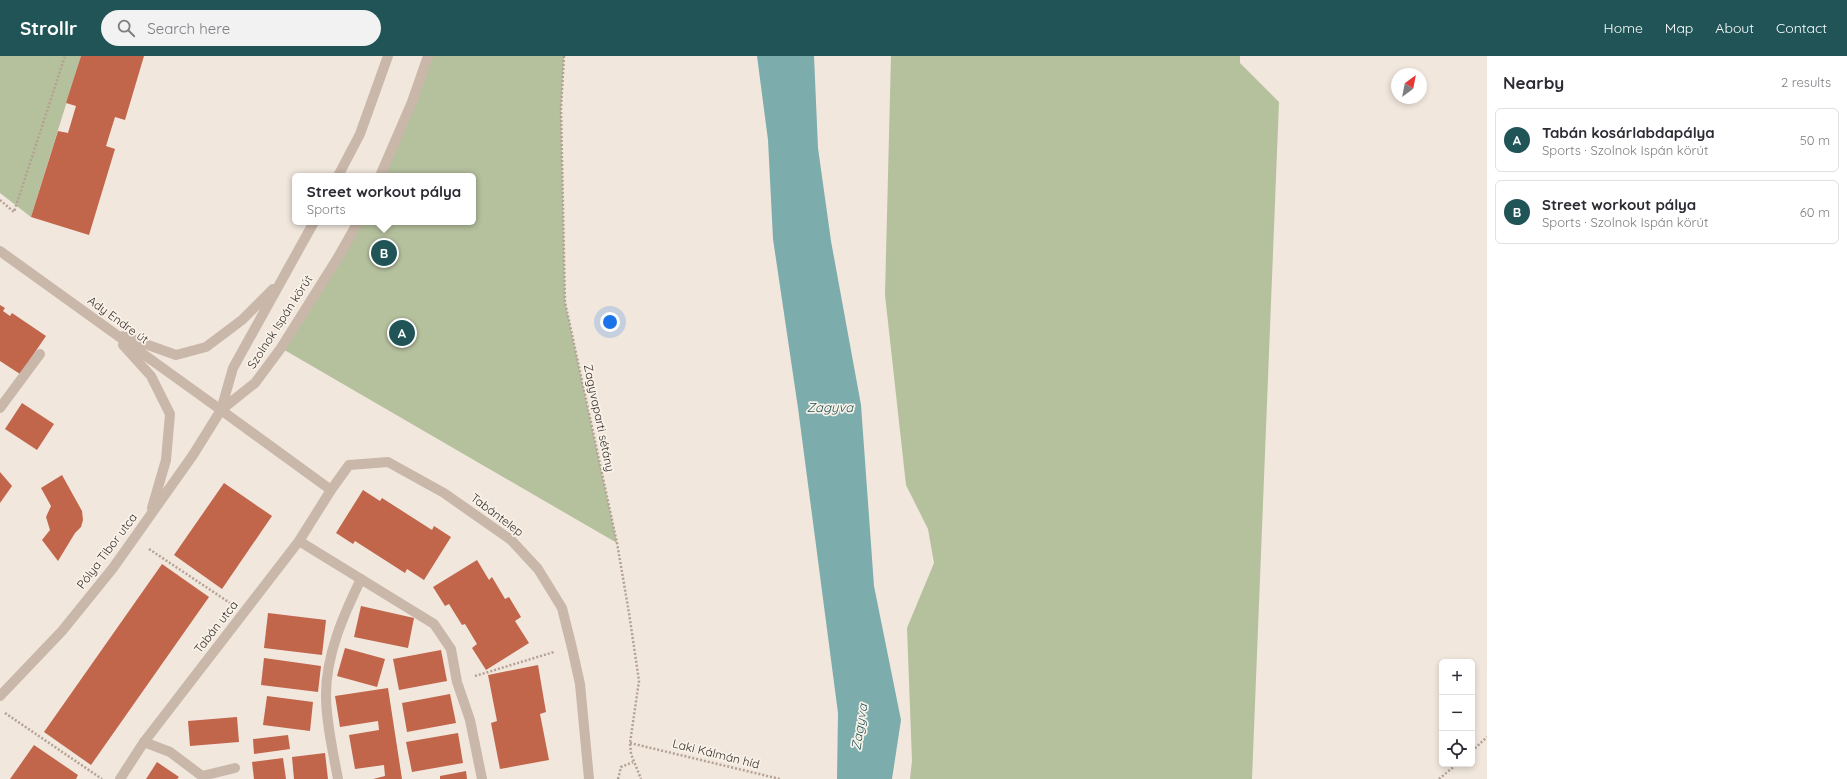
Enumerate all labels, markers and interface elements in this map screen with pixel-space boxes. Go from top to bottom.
search box [101,10,381,46]
text: Strollr [20,16,77,40]
icon: search [115,17,137,39]
text: Search here [147,19,230,38]
text: Home [1604,19,1643,37]
text: Map [1665,19,1693,37]
text: About [1715,19,1754,37]
text: Contact [1776,19,1827,37]
north arrow [1391,68,1427,104]
text: Nearby [1503,72,1564,93]
text: 2 results [1781,74,1831,90]
text: Tabán kosárlabdapálya [1542,123,1715,142]
text: A [1513,132,1521,148]
text: 50 m [1800,132,1830,148]
text: Sports · Szolnok Ispán körút [1542,142,1708,158]
popup [292,173,476,225]
text: Street workout pálya [307,182,461,201]
text: Street workout pálya [1542,195,1696,214]
text: Sports [307,201,346,217]
text: B [1513,204,1521,220]
text: 60 m [1800,204,1830,220]
text: Sports · Szolnok Ispán körút [1542,214,1708,230]
pin: B [371,238,397,268]
street label: Szolnok Ispán körút [244,272,316,371]
street label: Ady Endre út [85,293,152,347]
your location [600,312,620,332]
pin: A [389,318,415,348]
street label: Zagyvaparti sétány [581,363,618,473]
water label: Zagyva [807,399,854,415]
street label: Tabántelep [468,490,527,539]
street label: Pólya Tibor utca [73,510,140,592]
street label: Tabán utca [190,597,241,656]
map controls [1439,659,1475,767]
button: + [1439,659,1475,695]
button: − [1439,695,1475,731]
water label: Zagyva [847,702,871,751]
button: locate [1439,731,1475,767]
street label: Laki Kálmán híd [671,735,761,772]

